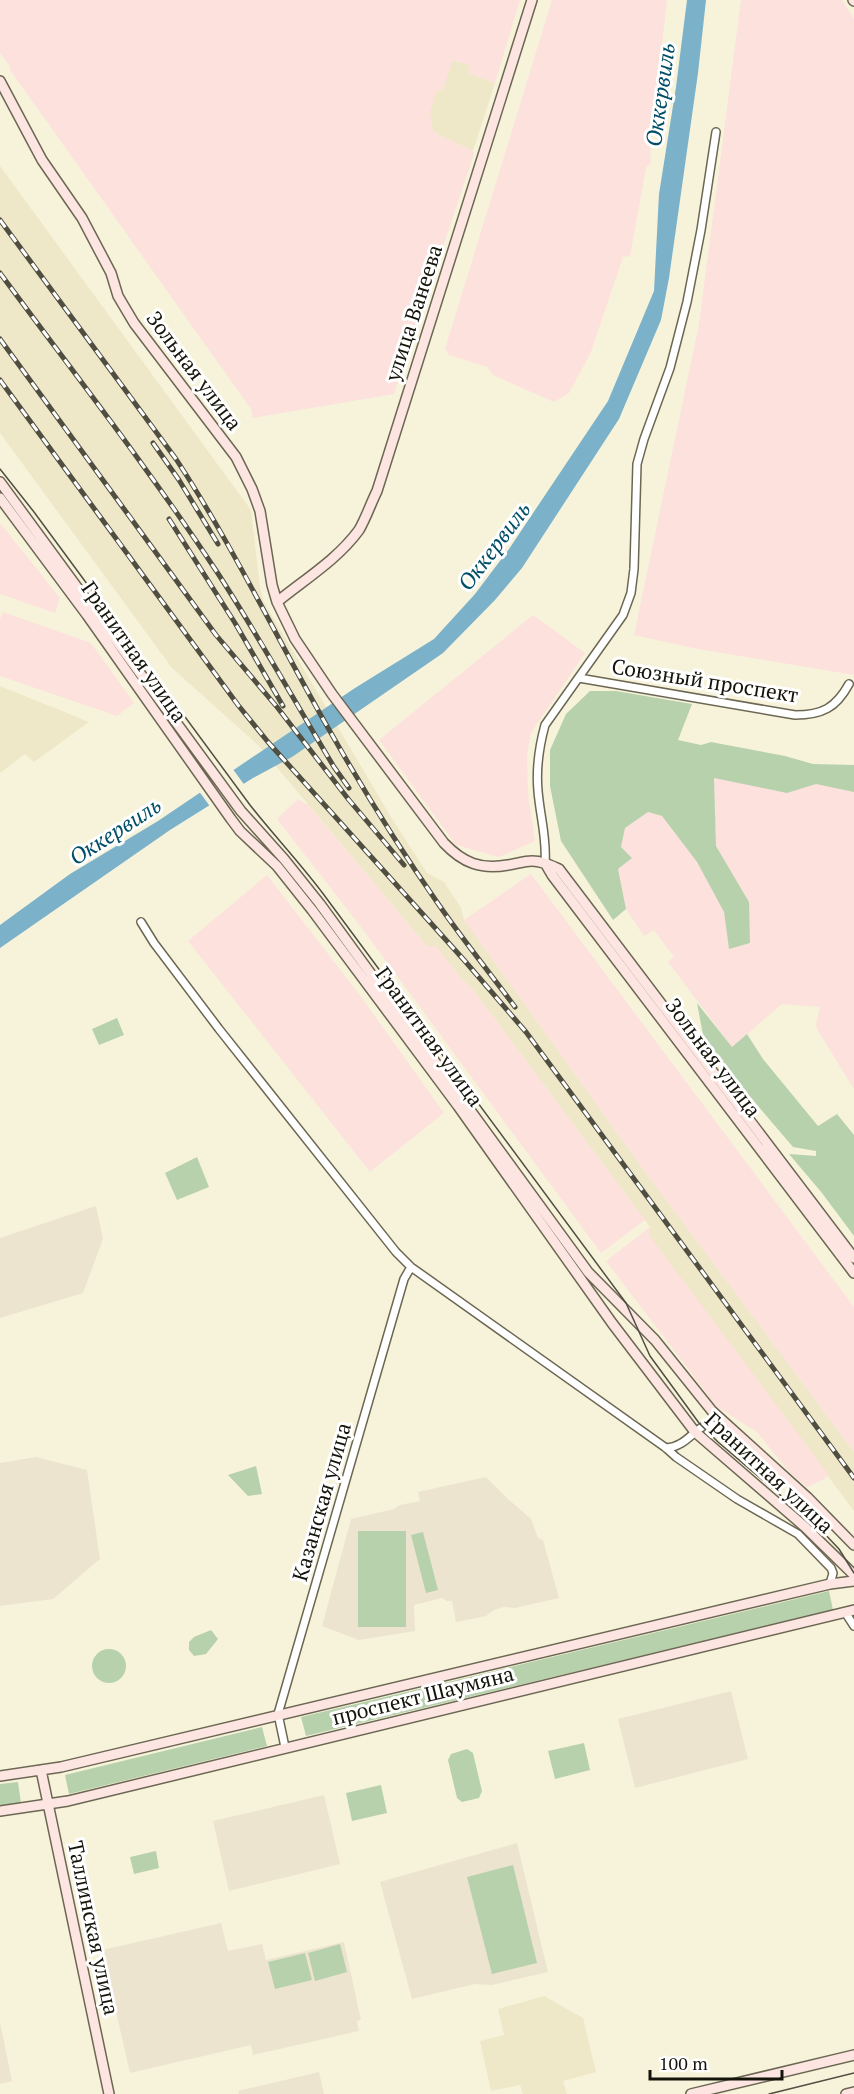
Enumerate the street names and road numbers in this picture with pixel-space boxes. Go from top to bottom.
street label: улица Ванеева [377,240,448,386]
street label: Зольная улица [141,305,249,436]
street label: Гранитная улица [76,575,194,728]
street label: Союзный проспект [610,651,800,709]
street label: Гранитная улица [370,961,490,1112]
street label: Зольная улица [660,992,768,1123]
street label: Гранитная улица [699,1405,840,1539]
street label: Казанская улица [285,1419,357,1584]
street label: проспект Шаумяна [329,1659,517,1731]
street label: Таллинская улица [62,1838,126,2018]

